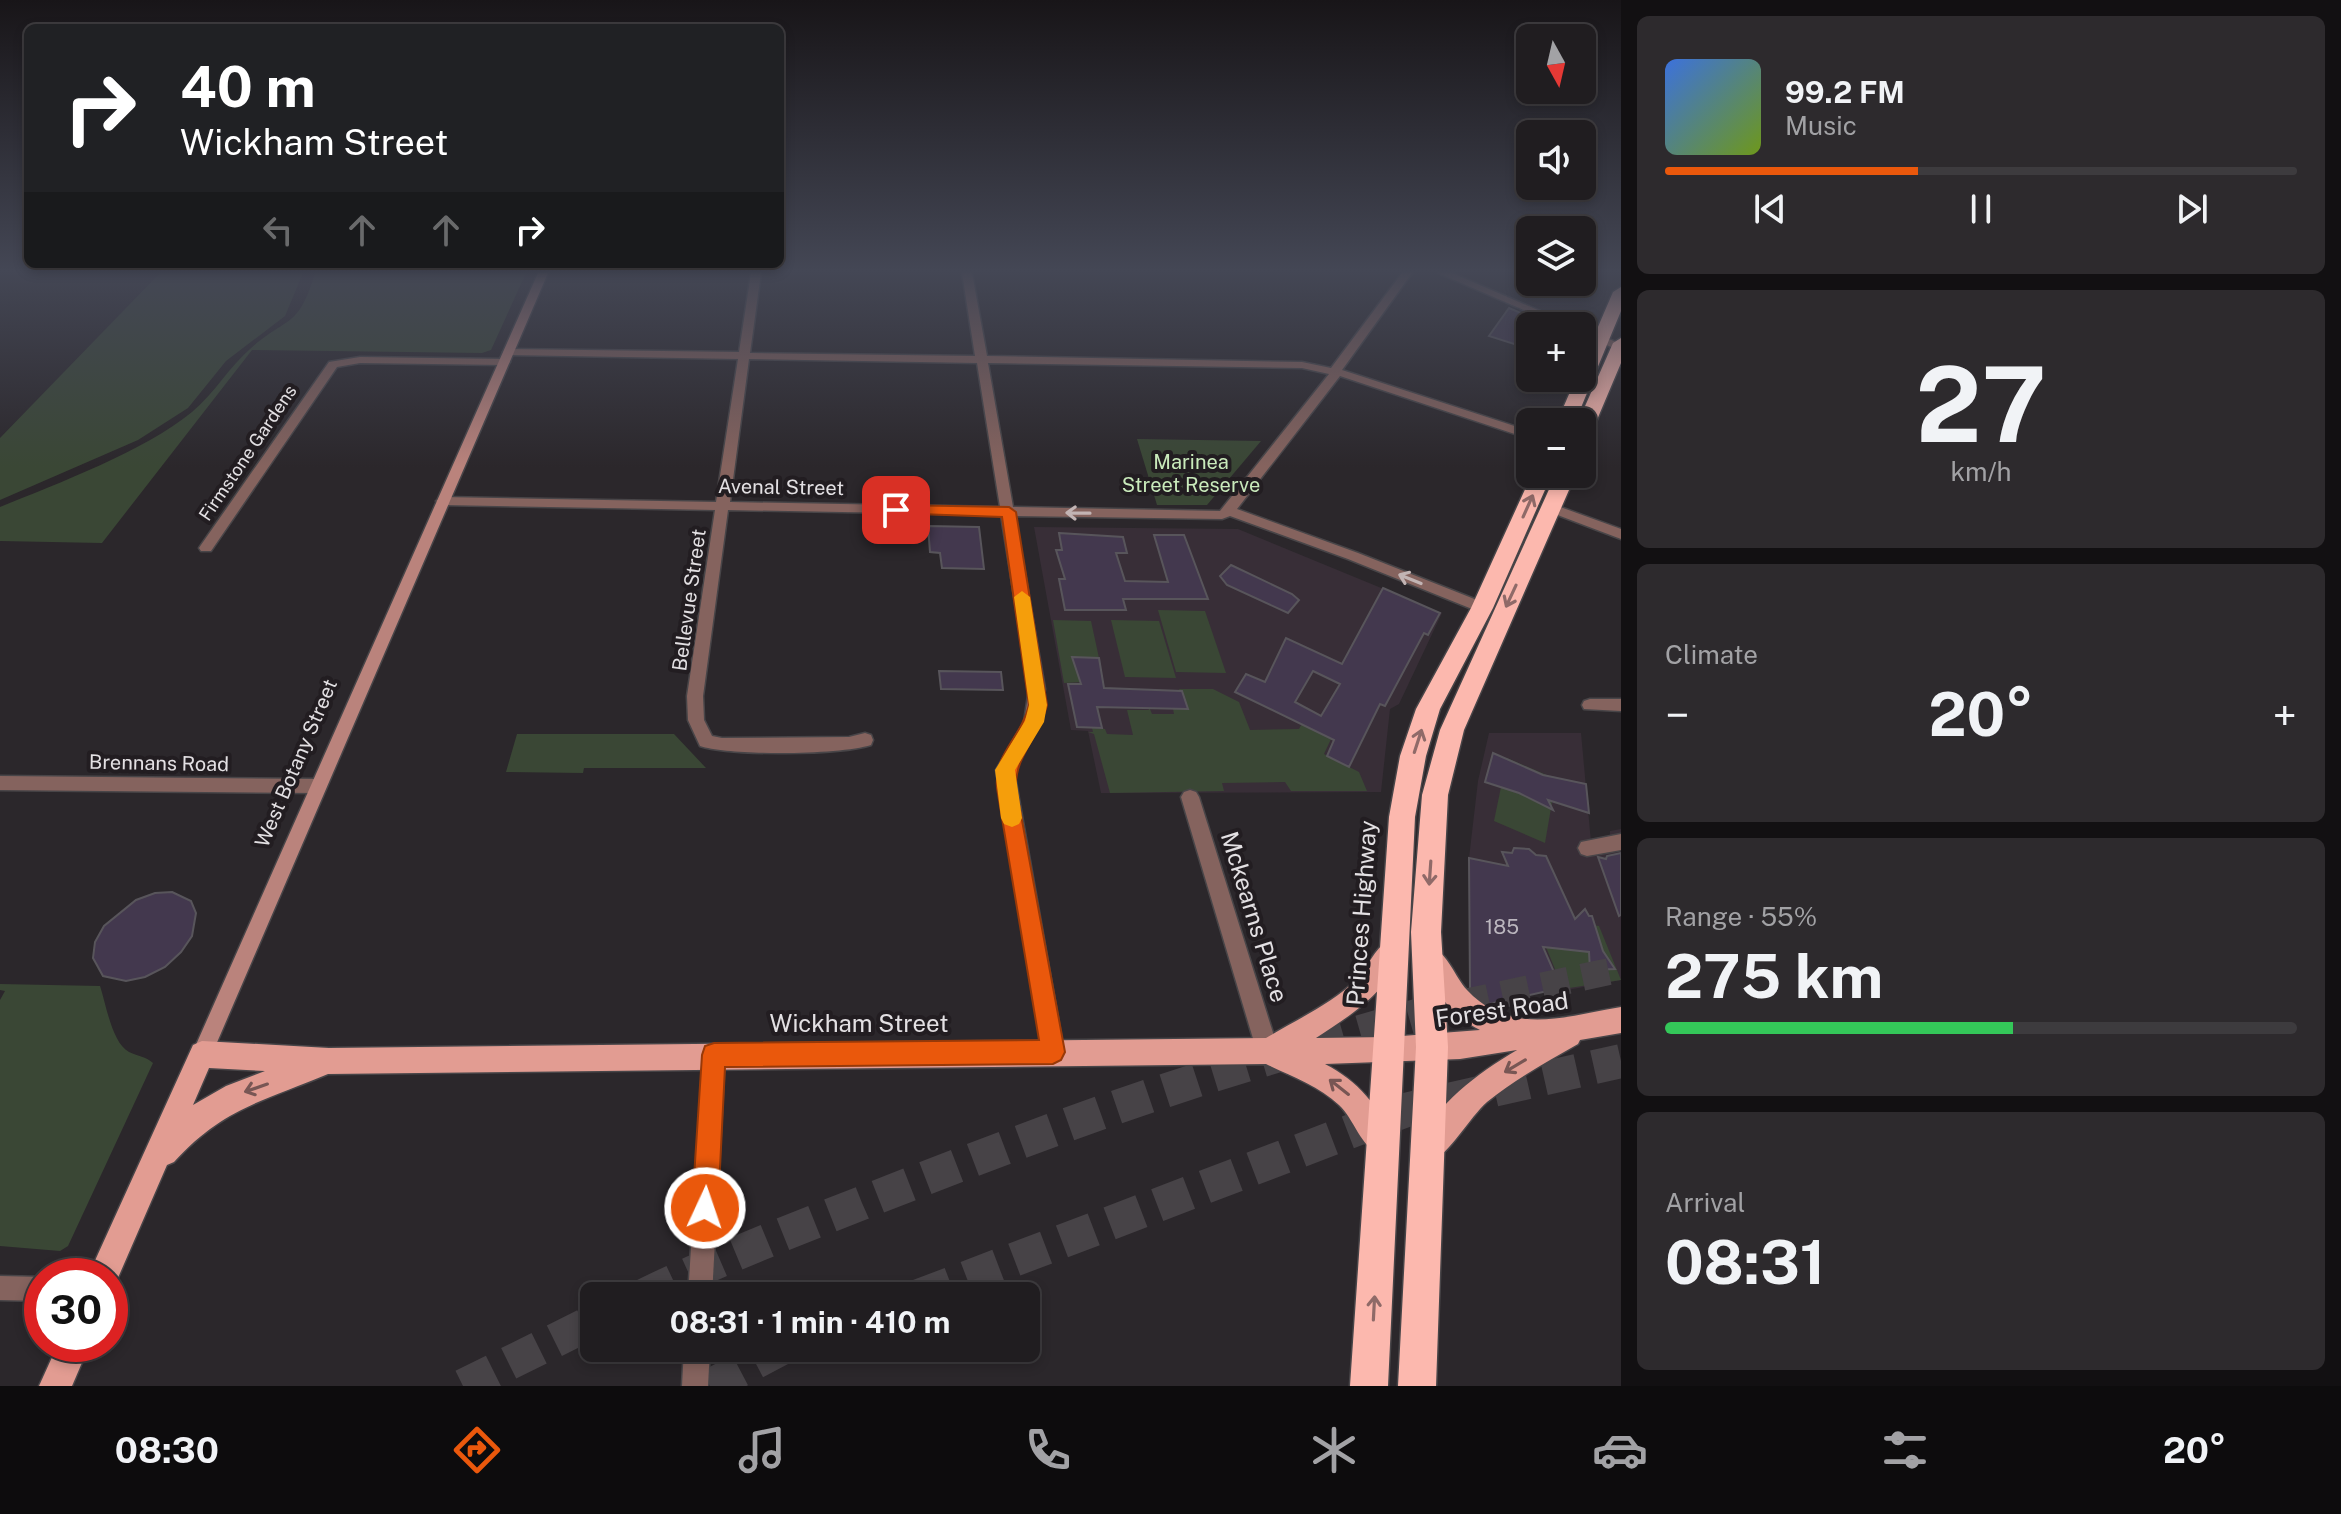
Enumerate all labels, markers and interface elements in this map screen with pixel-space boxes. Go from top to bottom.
north arrow [1516,24,1596,104]
map controls [1516,24,1596,488]
text: 40 m [180,54,316,120]
icon: right [48,56,152,160]
text: 99.2 FM [1785,74,1905,110]
text: Music [1785,110,1857,141]
button: sound [1516,120,1596,200]
text: Wickham Street [180,121,448,163]
icon: previous [1748,187,1792,231]
icon: pause [1959,187,2003,231]
icon: next [2170,187,2214,231]
icon: left [256,208,300,252]
icon: ahead [340,208,384,252]
icon: ahead [424,208,468,252]
icon: right [508,208,552,252]
button: layers [1516,216,1596,296]
button: + [1516,312,1596,392]
text: 27 [1915,343,2047,465]
street label: Firmstone Gardens [194,381,301,524]
button: − [1516,408,1596,488]
park label: Marinea Street Reserve [1122,450,1260,497]
text: km/h [1950,456,2012,487]
street label: Avenal Street [718,474,844,500]
pin [862,476,930,544]
icon: arrive [874,488,918,532]
one-way arrow [1521,494,1536,518]
one-way arrow [1065,505,1092,520]
street label: Bellevue Street [667,527,711,673]
one-way arrow [1398,571,1423,585]
one-way arrow [1502,583,1517,608]
text: Climate [1665,639,1758,670]
street label: West Botany Street [250,675,342,851]
text: 20° [1928,679,2034,750]
text: − [1665,689,1689,741]
text: + [2273,689,2297,741]
one-way arrow [1412,729,1426,754]
street label: Brennans Road [89,750,229,776]
street label: Princes Highway [1341,819,1381,1007]
street label: Mckearns Place [1216,828,1294,1005]
one-way arrow [1422,859,1437,886]
text: Range · 55% [1665,901,1817,932]
house number: 185 [1485,915,1519,939]
text: 275 km [1665,941,1883,1012]
street label: Forest Road [1434,986,1570,1032]
street label: Wickham Street [770,1009,948,1037]
one-way arrow [1504,1058,1527,1074]
one-way arrow [1329,1078,1350,1095]
one-way arrow [243,1081,268,1096]
position arrow [663,1166,747,1250]
text: Arrival [1665,1187,1745,1218]
text: 08:31 [1665,1227,1826,1298]
speed limit sign: 30 [24,1258,128,1362]
one-way arrow [1367,1295,1382,1322]
text: 08:31 · 1 min · 410 m [670,1304,950,1340]
icon: directions [449,1422,505,1478]
icon: music [734,1422,790,1478]
icon: phone [1020,1422,1076,1478]
icon: climate [1306,1422,1362,1478]
icon: car [1592,1422,1648,1478]
icon: filters [1877,1422,1933,1478]
text: 08:30 [115,1429,219,1471]
text: 20° [2163,1429,2226,1471]

